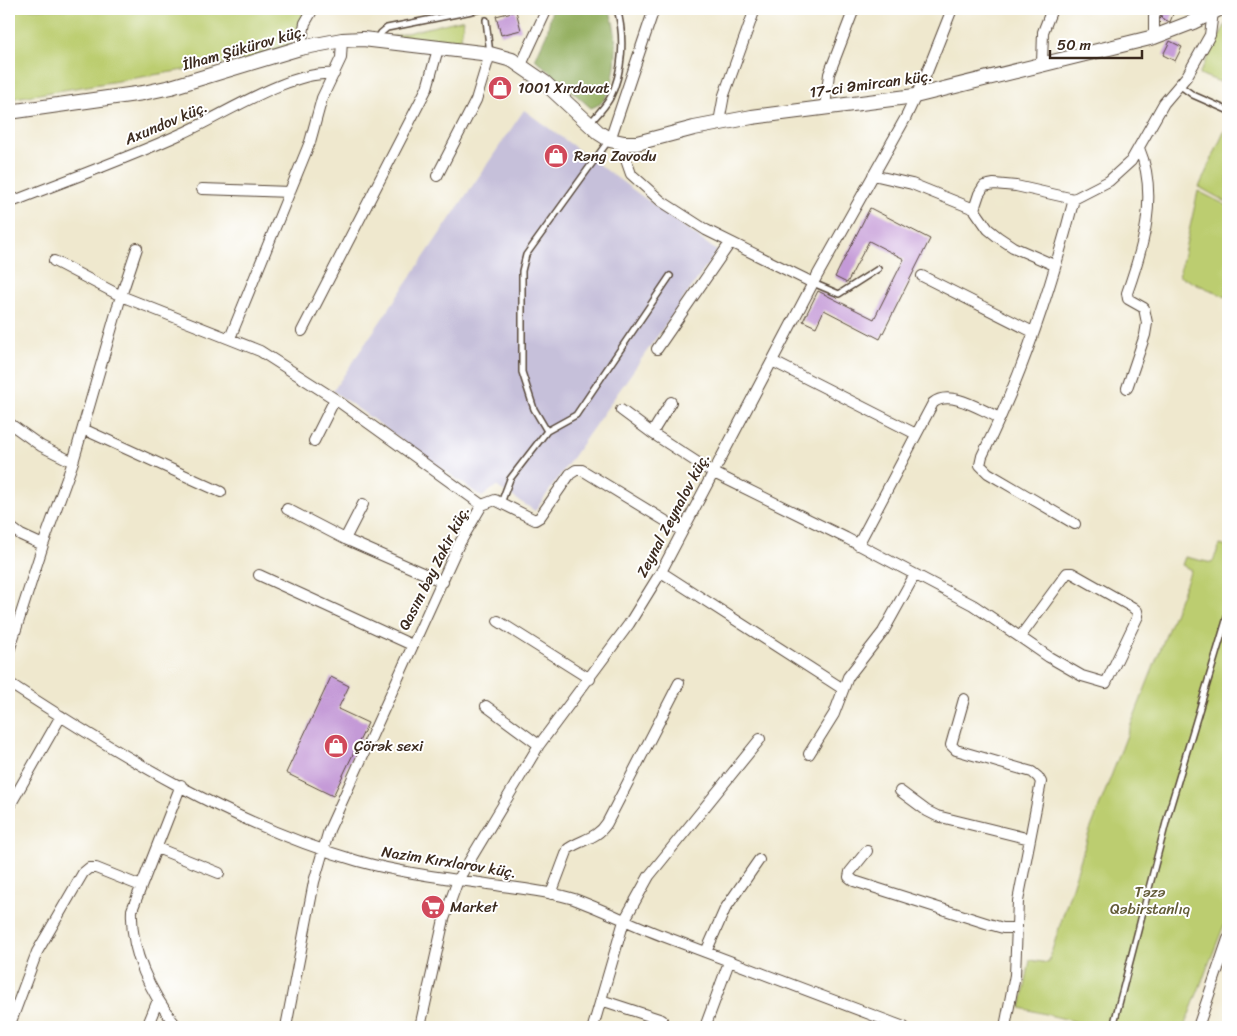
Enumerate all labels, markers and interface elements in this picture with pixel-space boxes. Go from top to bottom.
street label: İlham Şükürov küç. [178,18,309,78]
scale bar [1050,28,1142,60]
text: 50 m [1057,32,1092,58]
street label: 17-ci Əmircan küç. [808,63,934,105]
shop icon: 1001 Xırdavat [487,75,513,101]
place label: 1001 Xırdavat [518,75,610,101]
street label: Axundov küç. [119,94,212,153]
shop icon: Rəng Zavodu [543,143,569,169]
place label: Rəng Zavodu [574,143,657,169]
street label: Zeynal Zeynalov küç. [629,448,717,582]
street label: Qasım bəy Zakir küç. [391,501,477,635]
shop icon: Çörək sexi [323,733,349,759]
place label: Çörək sexi [354,733,424,759]
street label: Nazim Kırxlarov küç. [380,839,518,885]
park label: Təzə Qəbirstanlıq [1110,879,1191,922]
supermarket icon: Market [420,894,446,920]
place label: Market [450,894,499,920]

